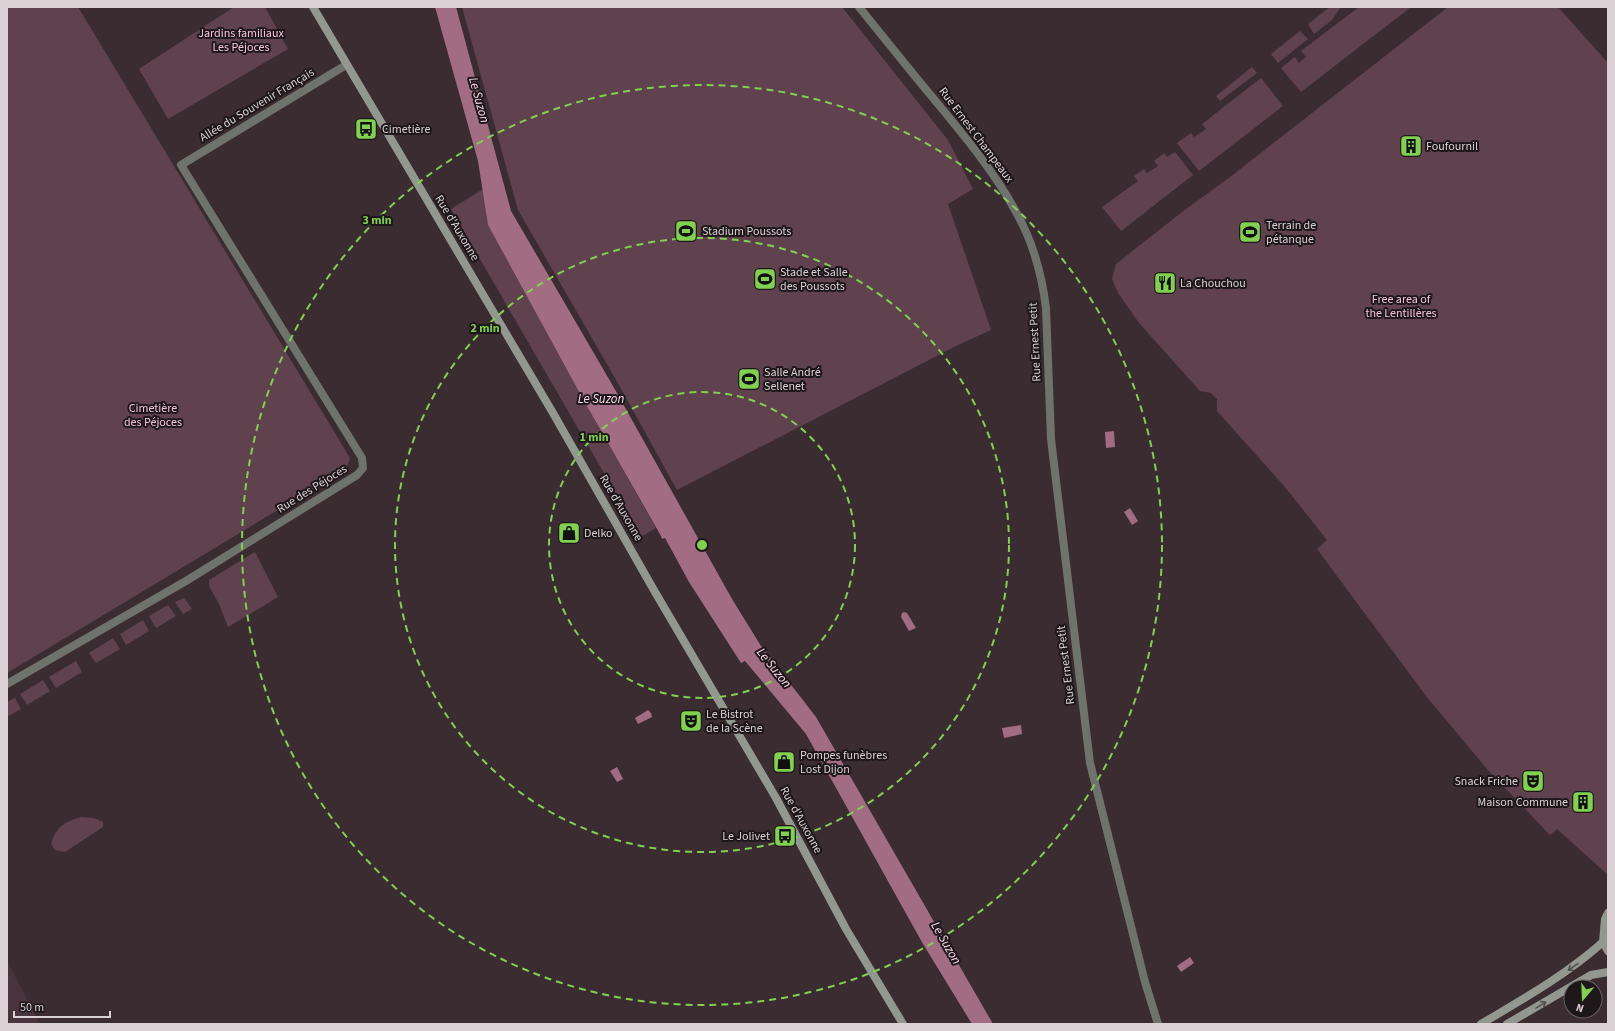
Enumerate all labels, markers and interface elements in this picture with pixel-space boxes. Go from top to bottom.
park label: Jardins familiaux Les Péjoces [198,25,284,56]
street label: Allée du Souvenir Français [196,64,318,146]
water label: Le Suzon [464,75,494,125]
street label: Rue Ernest Champeaux [934,84,1018,187]
bus stop icon: Cimetière [353,116,379,142]
place label: Cimetière [382,121,431,138]
building icon: Foufournil [1398,133,1424,159]
place label: Foufournil [1426,138,1478,155]
street label: Rue d'Auxonne [431,192,483,264]
text: 3 min [362,212,392,229]
place label: Terrain de pétanque [1266,217,1316,248]
sports icon: Stadium Poussots [673,218,699,244]
sports icon: Terrain de pétanque [1237,219,1263,245]
place label: Stadium Poussots [702,223,791,240]
place label: Stade et Salle des Poussots [780,264,848,295]
sports icon: Stade et Salle des Poussots [752,266,778,292]
restaurant icon: La Chouchou [1152,270,1178,296]
place label: La Chouchou [1180,275,1246,292]
park label: Free area of the Lentillères [1365,291,1437,322]
street label: Rue Ernest Petit [1024,302,1046,382]
text: 2 min [470,320,500,337]
place label: Salle André Sellenet [764,364,821,395]
sports icon: Salle André Sellenet [736,366,762,392]
water label: Le Suzon [578,390,625,408]
park label: Cimetière des Péjoces [124,400,182,431]
text: 1 min [579,429,609,446]
street label: Rue des Péjoces [274,461,350,517]
street label: Rue d'Auxonne [595,472,647,545]
shop icon: Delko [556,520,582,546]
place label: Delko [584,525,613,542]
centre of rings [695,538,709,552]
street label: Rue Ernest Petit [1053,625,1079,705]
water label: Le Suzon [752,644,796,692]
place label: Le Bistrot de la Scène [706,706,763,737]
theatre icon: Le Bistrot de la Scène [678,708,704,734]
place label: Pompes funèbres Lost Dijon [800,747,887,778]
shop icon: Pompes funèbres Lost Dijon [771,749,797,775]
theatre icon: Snack Friche [1520,768,1546,794]
place label: Snack Friche [1454,773,1518,790]
street label: Rue d'Auxonne [776,783,826,857]
building icon: Maison Commune [1570,789,1596,815]
place label: Maison Commune [1477,794,1568,811]
bus stop icon: Le Jolivet [772,823,798,849]
place label: Le Jolivet [722,828,770,845]
water label: Le Suzon [927,918,966,968]
one-way arrow [1568,963,1579,971]
north arrow [1563,979,1603,1019]
scale bar [14,993,110,1019]
text: 50 m [20,999,44,1016]
one-way arrow [1535,1000,1547,1008]
text: N [1574,1000,1586,1016]

